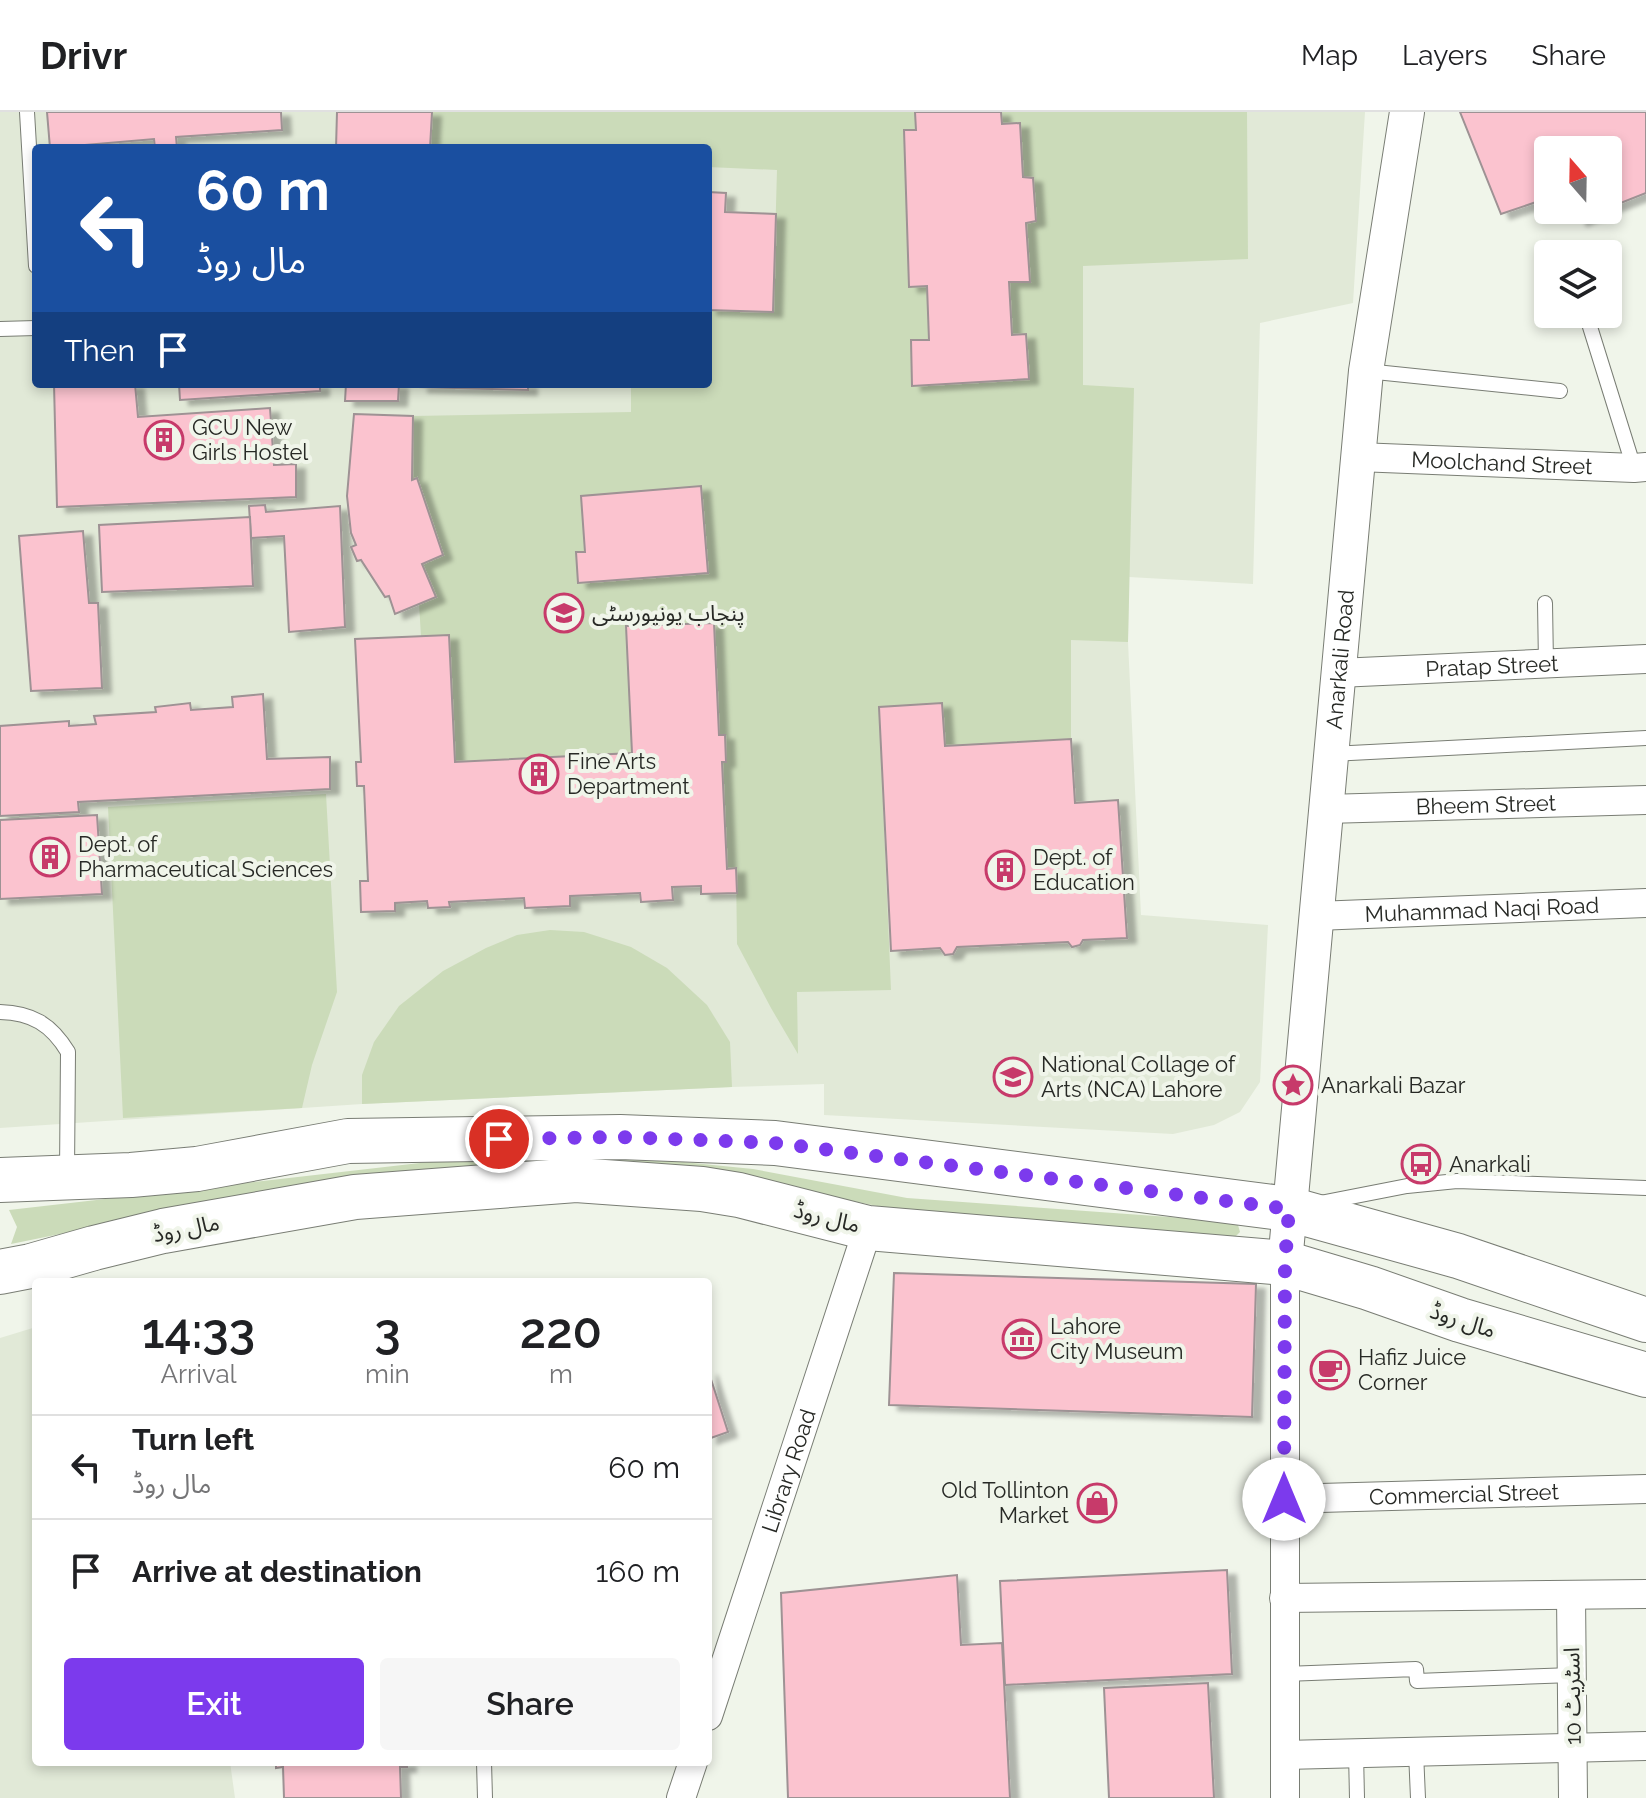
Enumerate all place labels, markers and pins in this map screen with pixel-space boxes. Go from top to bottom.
place label: GCU New Girls Hostel [192,414,308,465]
building icon: GCU New Girls Hostel [143,419,185,461]
school or university icon: پنجاب یونیورسٹی [543,592,585,634]
place label: پنجاب یونیورسٹی [592,600,745,628]
place label: Fine Arts Department [567,748,690,799]
building icon: Fine Arts Department [518,753,560,795]
place label: Dept. of Pharmaceutical Sciences [78,831,333,882]
building icon: Dept. of Pharmaceutical Sciences [29,836,71,878]
place label: Dept. of Education [1033,844,1135,895]
building icon: Dept. of Education [984,849,1026,891]
place label: National Collage of Arts (NCA) Lahore [1041,1051,1236,1102]
school or university icon: National Collage of Arts (NCA) Lahore [992,1056,1034,1098]
place icon: Anarkali Bazar [1272,1064,1314,1106]
place label: Anarkali Bazar [1321,1072,1466,1098]
pin [465,1105,533,1173]
bus stop icon: Anarkali [1400,1143,1442,1185]
place label: Anarkali [1449,1151,1531,1177]
place label: Lahore City Museum [1050,1313,1183,1364]
museum icon: Lahore City Museum [1001,1318,1043,1360]
place label: Hafiz Juice Corner [1358,1344,1466,1395]
cafe icon: Hafiz Juice Corner [1309,1349,1351,1391]
place label: Old Tollinton Market [941,1477,1070,1528]
shop icon: Old Tollinton Market [1076,1482,1118,1524]

